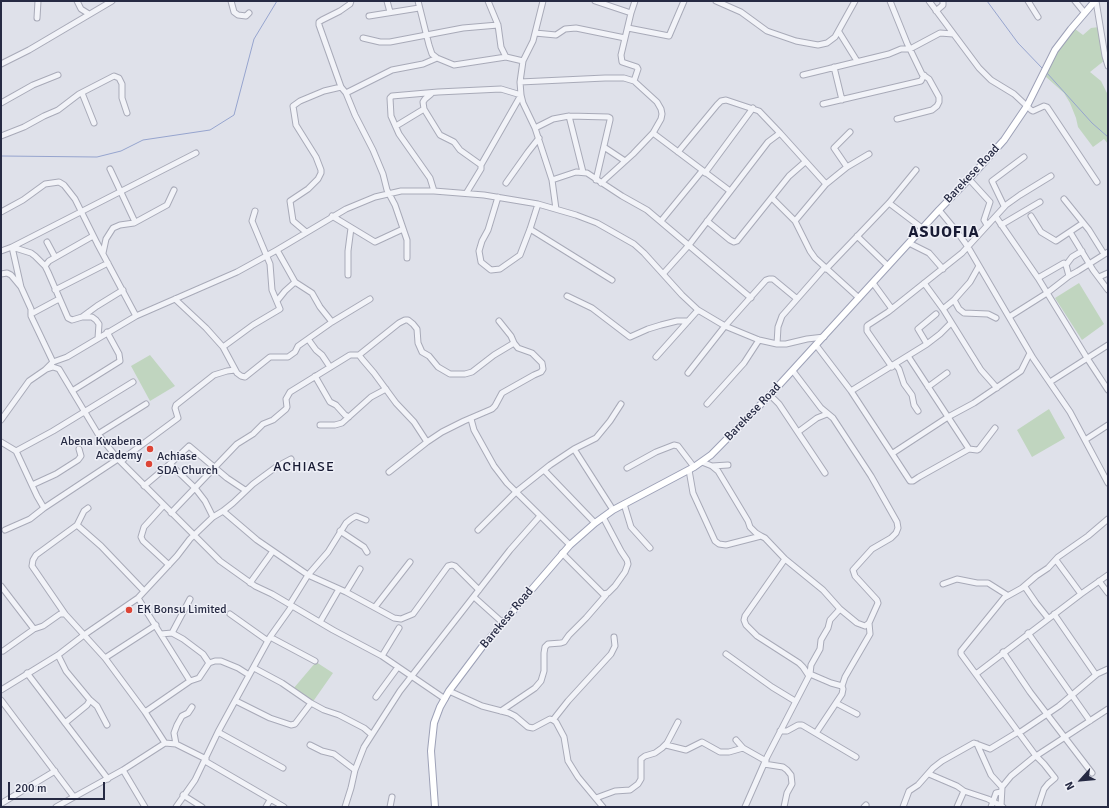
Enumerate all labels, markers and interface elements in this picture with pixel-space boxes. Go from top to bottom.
street label: Barekese Road [941,142,1003,206]
district label: ASUOFIA [908,223,980,243]
street label: Barekese Road [722,380,784,444]
place label: Abena Kwabena Academy [61,435,142,463]
marker: Abena Kwabena Academy [145,444,155,454]
place label: Achiase SDA Church [157,450,218,478]
marker: Achiase SDA Church [144,459,154,469]
district label: ACHIASE [273,459,335,475]
street label: Barekese Road [477,585,537,651]
place label: EK Bonsu Limited [137,603,227,617]
marker: EK Bonsu Limited [124,605,134,615]
north arrow [1061,760,1101,800]
scale bar [10,774,107,800]
text: N [1062,779,1077,792]
text: 200 m [15,781,47,796]

